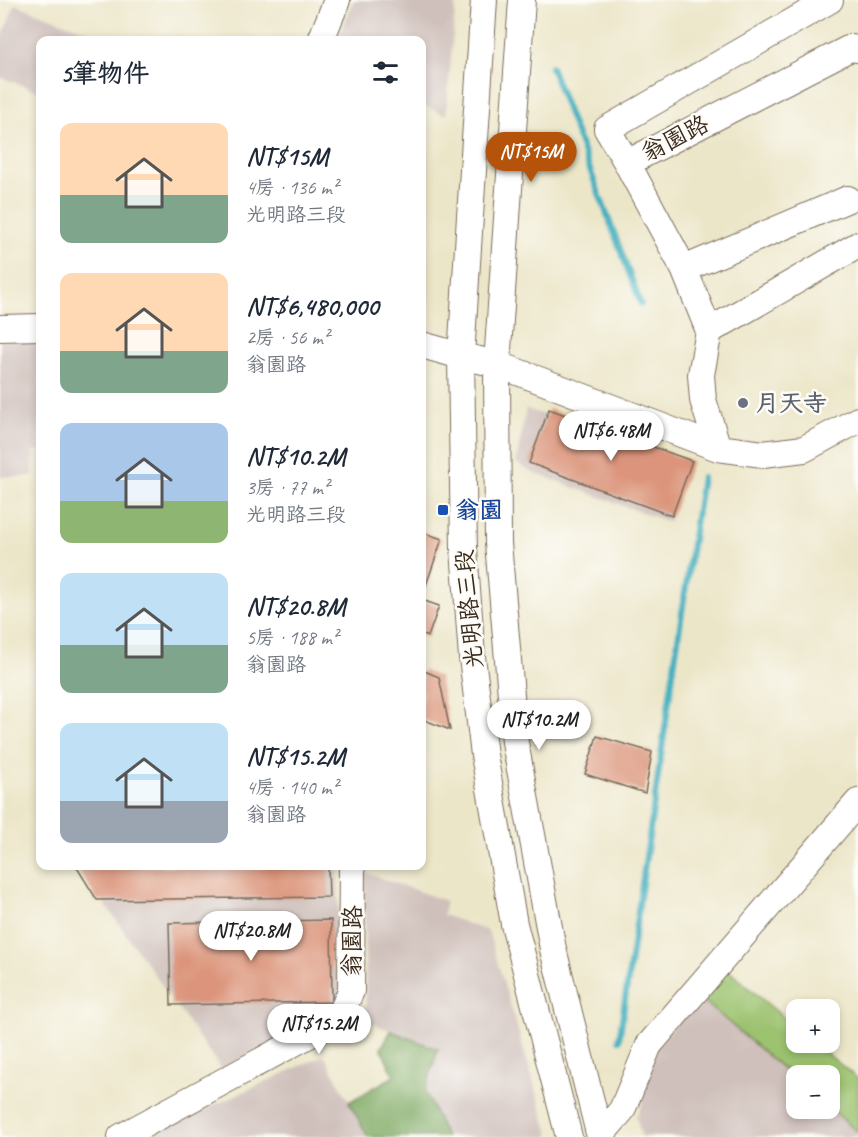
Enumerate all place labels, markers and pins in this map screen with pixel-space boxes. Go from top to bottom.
pin: NT$15M [482,132,580,183]
place label: 月天寺 [755,388,827,418]
marker: 月天寺 [736,396,750,410]
pin: NT$6.48M [549,411,673,462]
place label: 翁園 [455,495,503,525]
marker: 翁園 [436,503,450,517]
pin: NT$10.2M [477,700,601,751]
pin: NT$20.8M [189,911,313,962]
pin: NT$15.2M [257,1004,381,1055]

